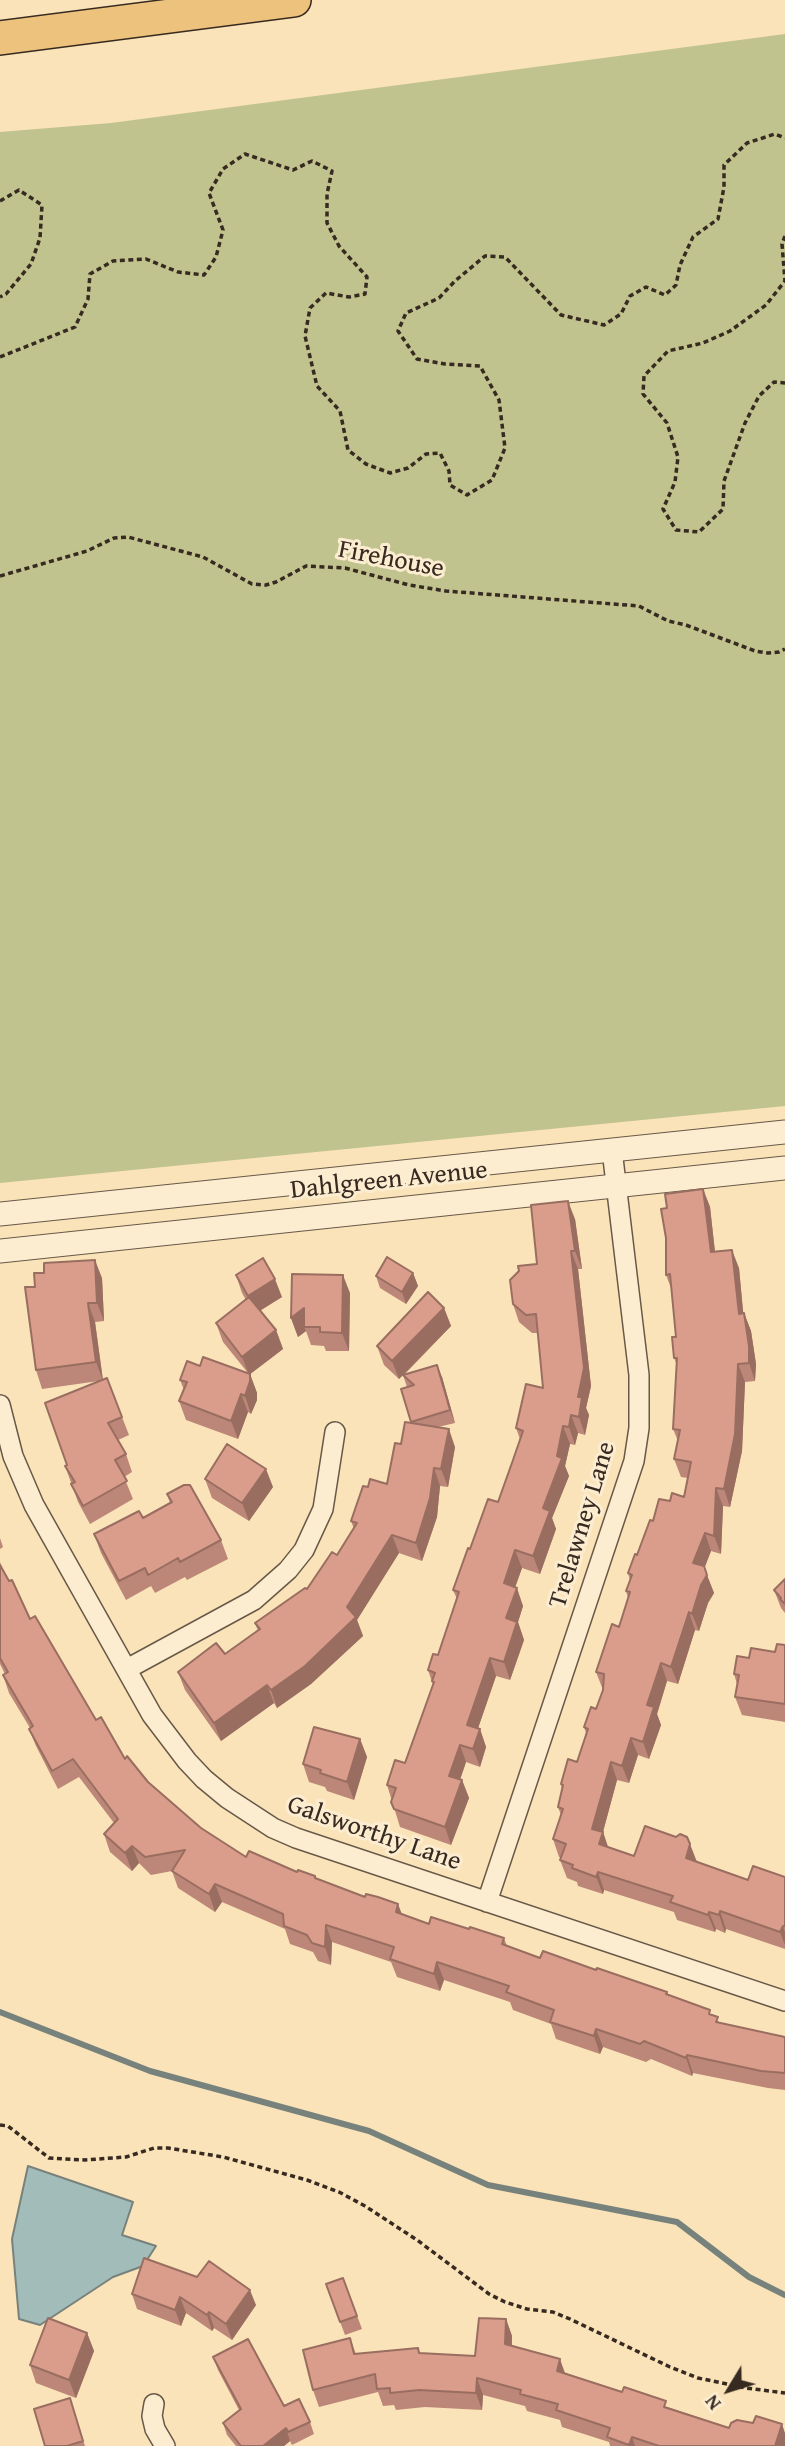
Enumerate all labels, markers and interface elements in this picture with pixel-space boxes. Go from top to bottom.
street label: Firehouse [336,534,446,586]
street label: Dahlgreen Avenue [289,1155,489,1207]
street label: Trelawney Lane [543,1438,623,1612]
street label: Galsworthy Lane [283,1790,465,1878]
north arrow [694,2355,764,2425]
text: N [698,2389,727,2417]

